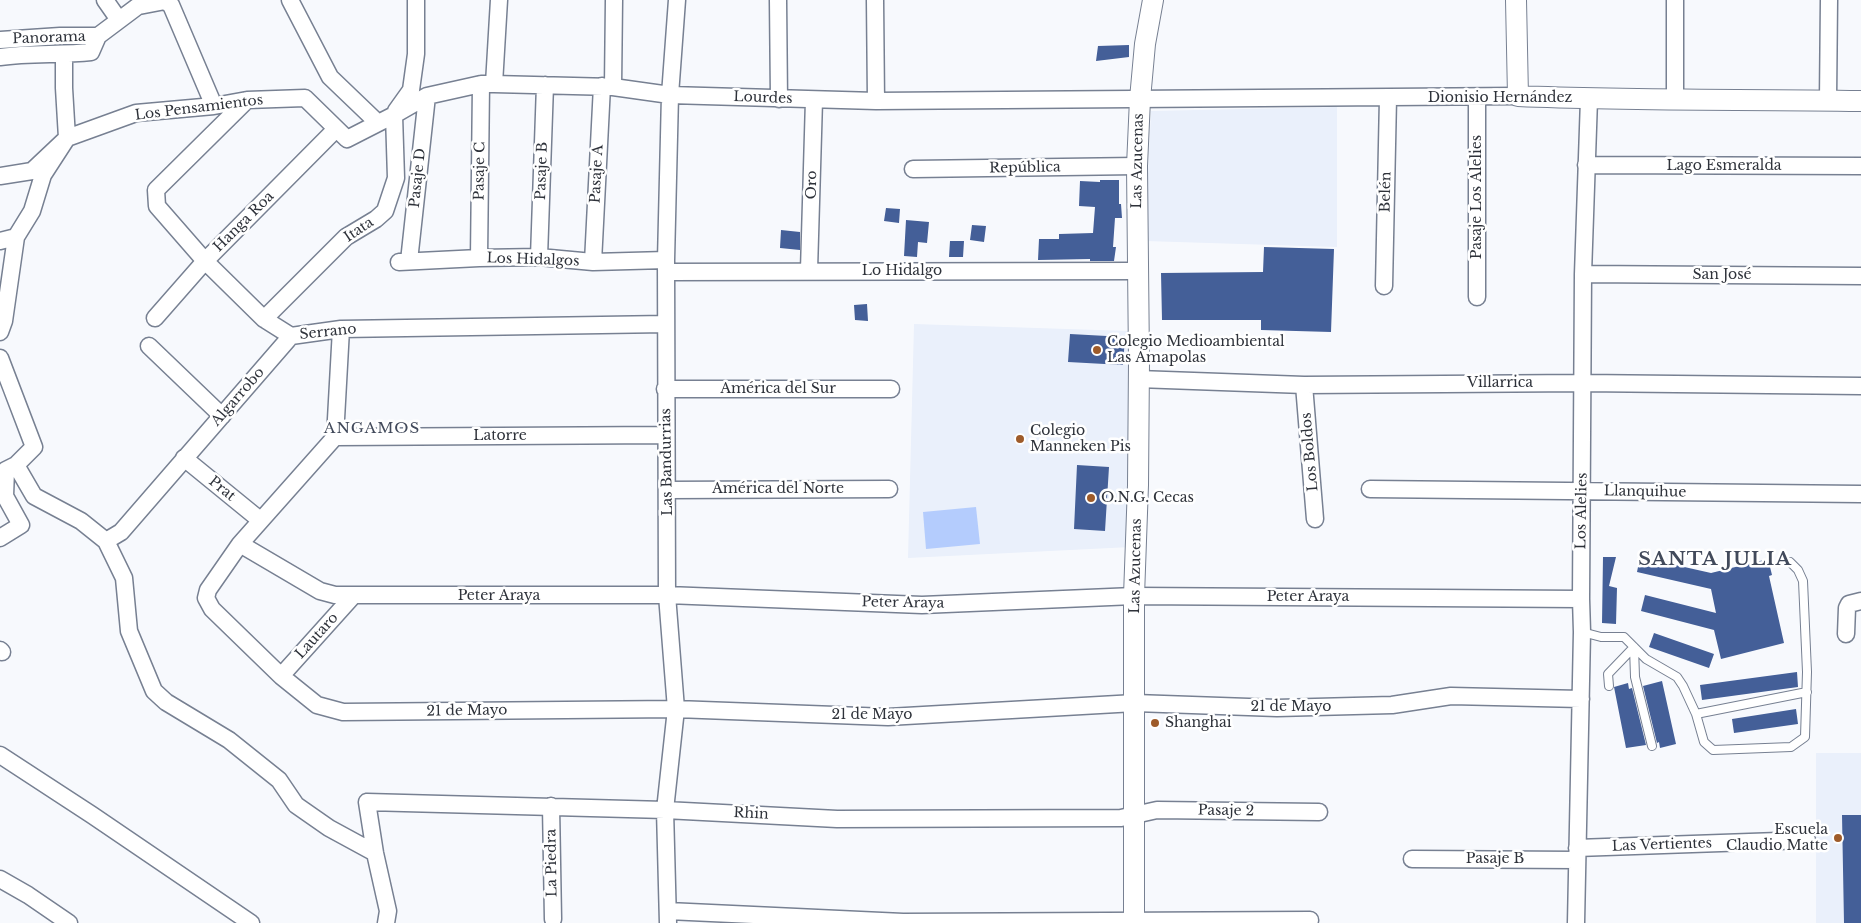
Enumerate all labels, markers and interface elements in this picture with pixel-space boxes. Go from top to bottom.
street label: Panorama [12,28,86,48]
street label: Lourdes [733,89,793,107]
street label: Dionisio Hernández [1428,90,1572,106]
street label: Los Pensamientos [134,92,264,124]
street label: Las Azucenas [1129,113,1147,209]
street label: Pasaje Los Alelies [1469,135,1485,259]
street label: Pasaje C [471,141,489,201]
street label: Pasaje B [533,142,551,200]
street label: Pasaje A [587,144,607,204]
street label: Pasaje D [407,147,429,209]
street label: Lago Esmeralda [1666,158,1782,174]
street label: República [989,159,1061,177]
street label: Oro [803,170,821,200]
street label: Belén [1377,171,1395,213]
street label: Hanga Roa [210,188,278,256]
street label: Itata [341,214,377,246]
street label: Los Hidalgos [486,250,580,270]
street label: Lo Hidalgo [862,263,942,279]
street label: San José [1692,267,1752,283]
street label: Serrano [299,321,357,343]
place label: Colegio Medioambiental Las Amapolas [1107,334,1285,367]
marker: Colegio Medioambiental Las Amapolas [1091,344,1103,356]
street label: Algarrobo [208,364,268,430]
street label: Villarrica [1467,375,1533,391]
street label: América del Sur [720,381,836,397]
street label: Las Bandurrias [658,408,676,516]
street label: Los Boldos [1298,412,1322,492]
district label: ANGAMOS [323,420,421,438]
place label: Colegio Manneken Pis [1030,423,1131,456]
street label: Latorre [473,428,527,444]
marker: Colegio Manneken Pis [1014,433,1026,445]
street label: Los Alelies [1573,472,1591,550]
street label: Prat [205,473,239,505]
street label: América del Norte [712,481,844,497]
street label: Llanquihue [1604,483,1686,501]
place label: O.N.G. Cecas [1101,490,1194,506]
marker: O.N.G. Cecas [1085,492,1097,504]
street label: Las Azucenas [1127,518,1145,614]
district label: SANTA JULIA [1637,549,1793,571]
street label: Peter Araya [458,588,540,604]
street label: Peter Araya [1267,589,1349,605]
street label: Peter Araya [861,594,945,612]
street label: Lautaro [292,610,342,662]
street label: 21 de Mayo [1251,699,1331,715]
street label: 21 de Mayo [426,702,508,720]
street label: 21 de Mayo [832,707,912,723]
place label: Shanghai [1165,715,1232,731]
marker: Shanghai [1149,717,1161,729]
street label: Pasaje 2 [1198,802,1254,820]
street label: Rhin [733,805,769,823]
place label: Escuela Claudio Matte [1726,822,1828,854]
street label: La Piedra [543,829,561,897]
marker: Escuela Claudio Matte [1832,832,1844,844]
street label: Las Vertientes [1612,835,1712,855]
street label: Pasaje B [1466,851,1524,867]

